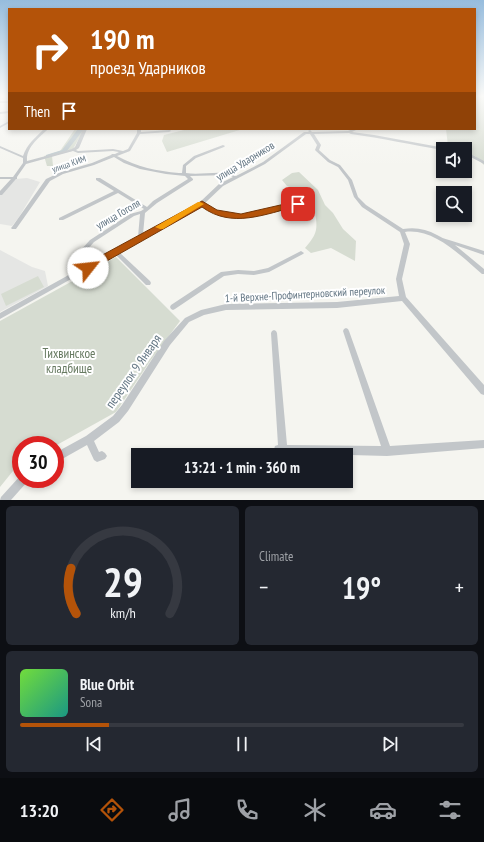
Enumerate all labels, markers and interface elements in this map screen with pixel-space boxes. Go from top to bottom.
text: 190 m [90,20,154,57]
icon: right [24,24,76,76]
text: проезд Ударников [90,56,206,79]
icon: arrive [58,100,80,122]
text: Then [24,102,50,121]
street label: улица Ударников [213,138,277,184]
map controls [436,142,472,222]
button: sound [436,142,472,178]
street label: улица КИМ [50,152,88,174]
button: search [436,186,472,222]
pin [281,187,315,221]
icon: arrive [287,193,309,215]
street label: улица Гоголя [93,196,143,232]
position arrow [67,247,109,289]
street label: 1-й Верхне-Профинтерновский переулок [225,283,386,305]
street label: переулок 9 Января [102,331,165,412]
park label: Тихвинское кладбище [43,345,95,377]
speed limit sign: 30 [12,436,64,488]
text: 13:21 · 1 min · 360 m [184,458,300,477]
text: Climate [259,548,293,565]
text: 29 [103,554,142,607]
text: 19° [342,568,381,607]
text: − [259,573,268,601]
text: + [455,573,464,601]
text: km/h [110,602,135,621]
text: Blue Orbit [80,675,134,694]
text: Sona [80,694,102,711]
icon: previous [83,733,105,755]
icon: pause [231,733,253,755]
icon: next [379,733,401,755]
icon: directions [98,796,126,824]
icon: music [166,796,194,824]
icon: phone [233,796,261,824]
icon: climate [301,796,329,824]
icon: car [369,796,397,824]
icon: filters [436,796,464,824]
text: 13:20 [20,799,59,822]

